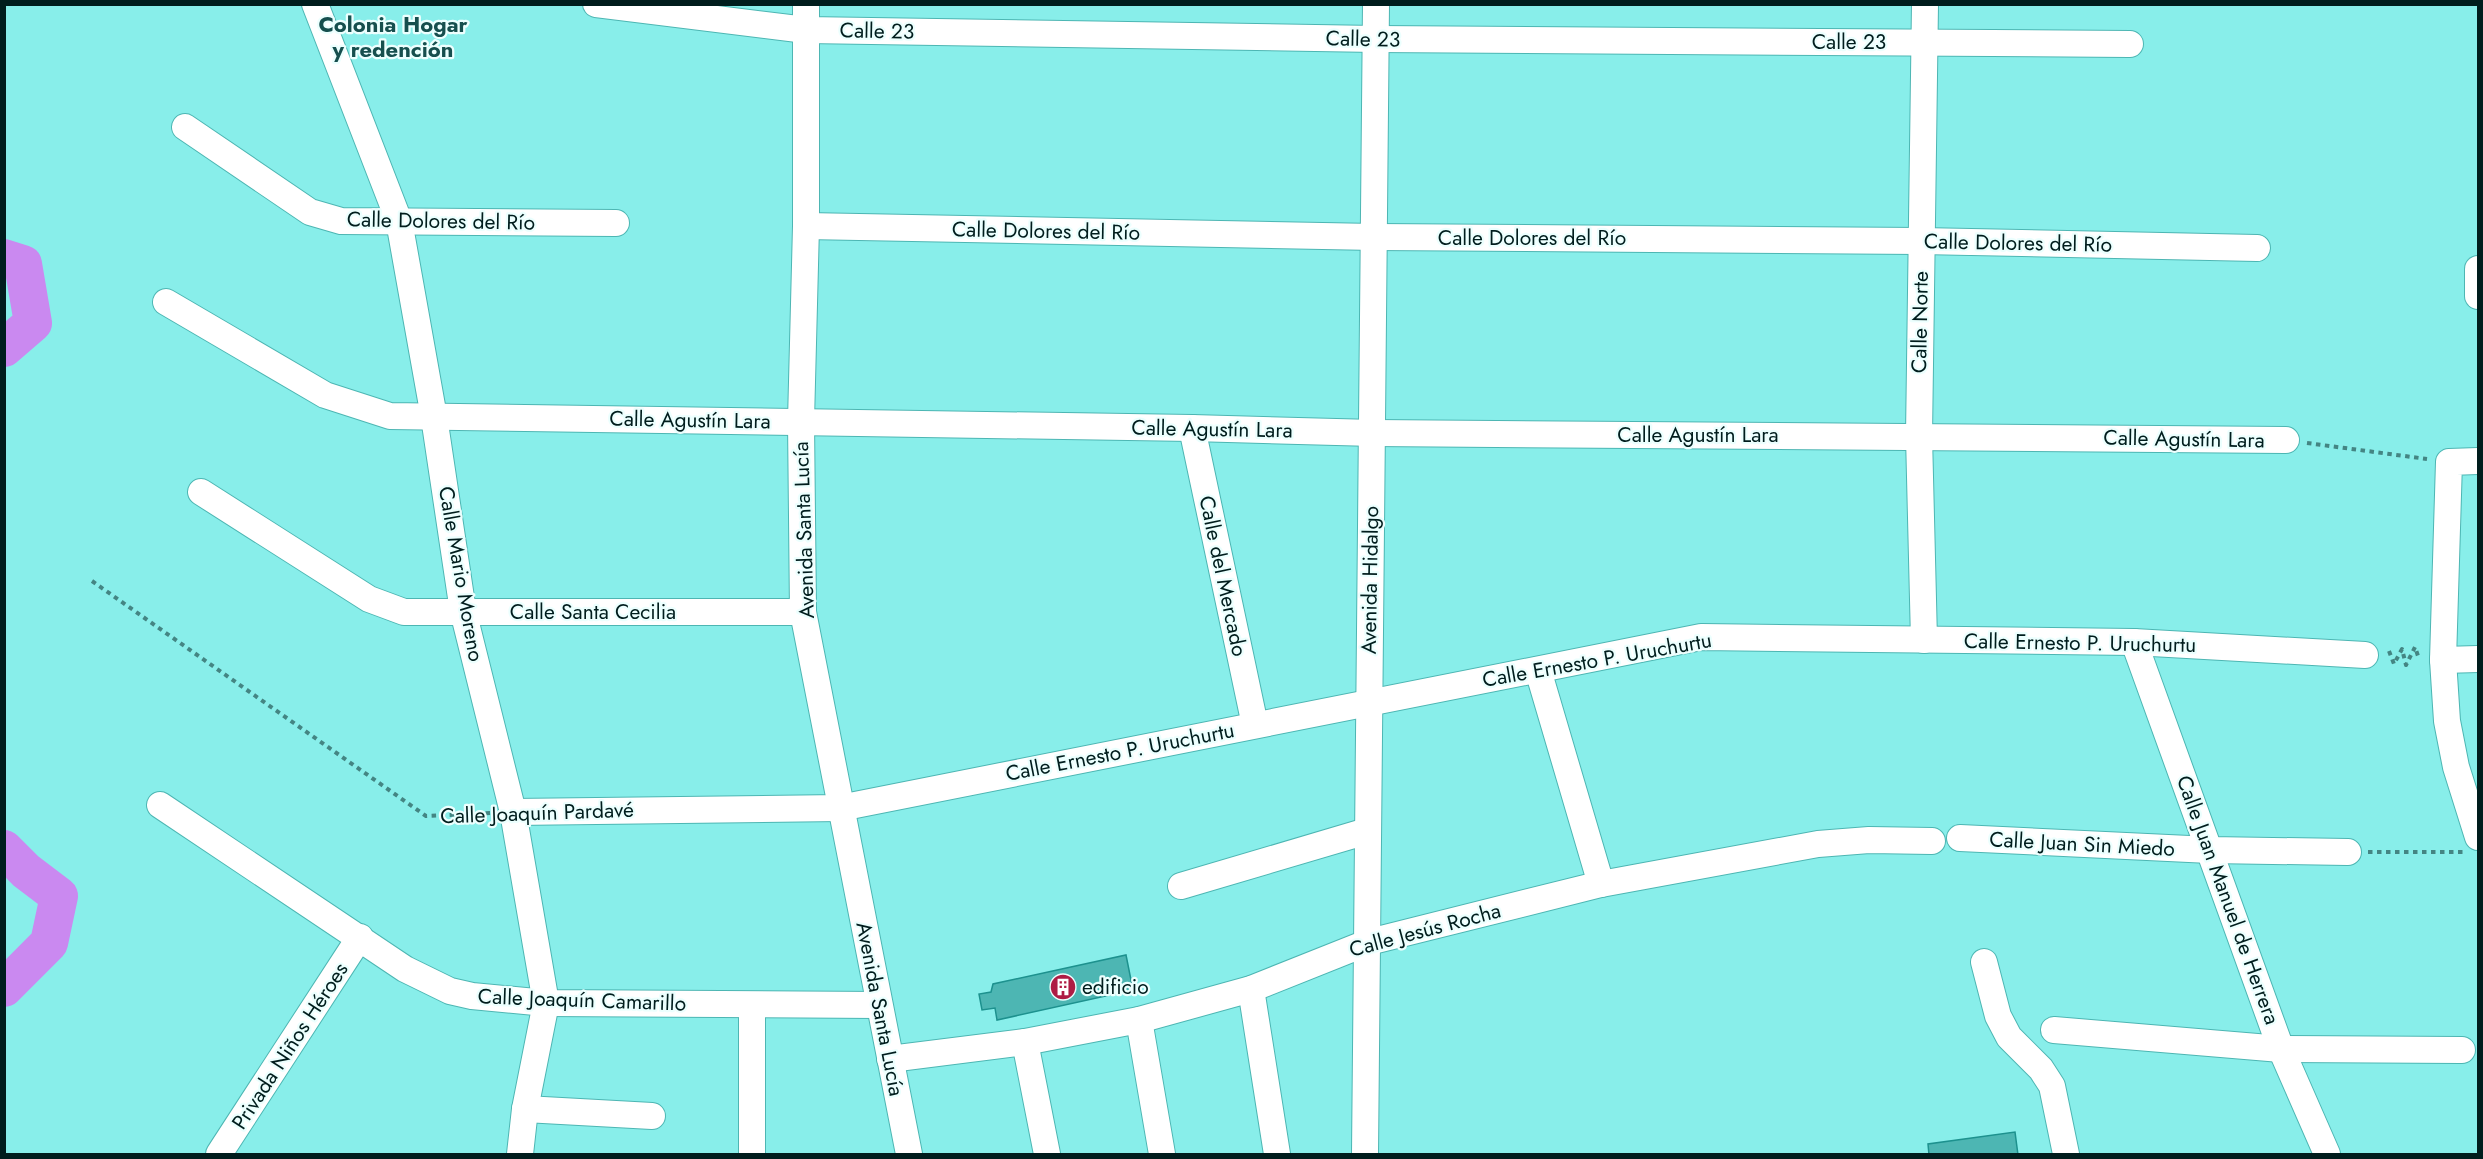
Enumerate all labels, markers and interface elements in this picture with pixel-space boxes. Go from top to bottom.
district label: Colonia Hogar y redención [318,8,468,65]
street label: Calle 23 [839,15,915,47]
street label: Calle 23 [1325,23,1401,55]
street label: Calle 23 [1812,27,1886,57]
street label: Calle Dolores del Río [347,204,535,238]
street label: Calle Dolores del Río [952,214,1140,248]
street label: Calle Dolores del Río [1438,223,1626,253]
street label: Calle Dolores del Río [1924,226,2112,260]
street label: Calle Norte [1904,271,1936,373]
street label: Calle Agustín Lara [609,404,771,436]
street label: Calle Agustín Lara [1131,413,1293,445]
street label: Calle Agustín Lara [1617,420,1779,450]
street label: Calle Agustín Lara [2103,423,2265,455]
street label: Avenida Santa Lucía [786,441,822,619]
street label: Calle Mario Moreno [431,484,491,664]
street label: Calle del Mercado [1191,493,1255,659]
street label: Avenida Hidalgo [1354,506,1386,654]
street label: Calle Santa Cecilia [510,597,676,627]
street label: Calle Ernesto P. Uruchurtu [1480,625,1714,695]
street label: Calle Ernesto P. Uruchurtu [1964,626,2196,660]
street label: Calle Ernesto P. Uruchurtu [1003,715,1237,789]
street label: Calle Juan Manuel de Herrera [2169,771,2287,1029]
street label: Calle Joaquín Pardavé [440,795,634,831]
street label: Calle Juan Sin Miedo [1988,824,2176,864]
street label: Calle Jesús Rocha [1346,895,1504,965]
street label: Avenida Santa Lucía [848,919,912,1099]
street label: Privada Niños Héroes [225,957,355,1135]
building icon: edificio [1048,972,1078,1002]
place label: edificio [1082,972,1149,1002]
street label: Calle Joaquín Camarillo [477,981,687,1019]

